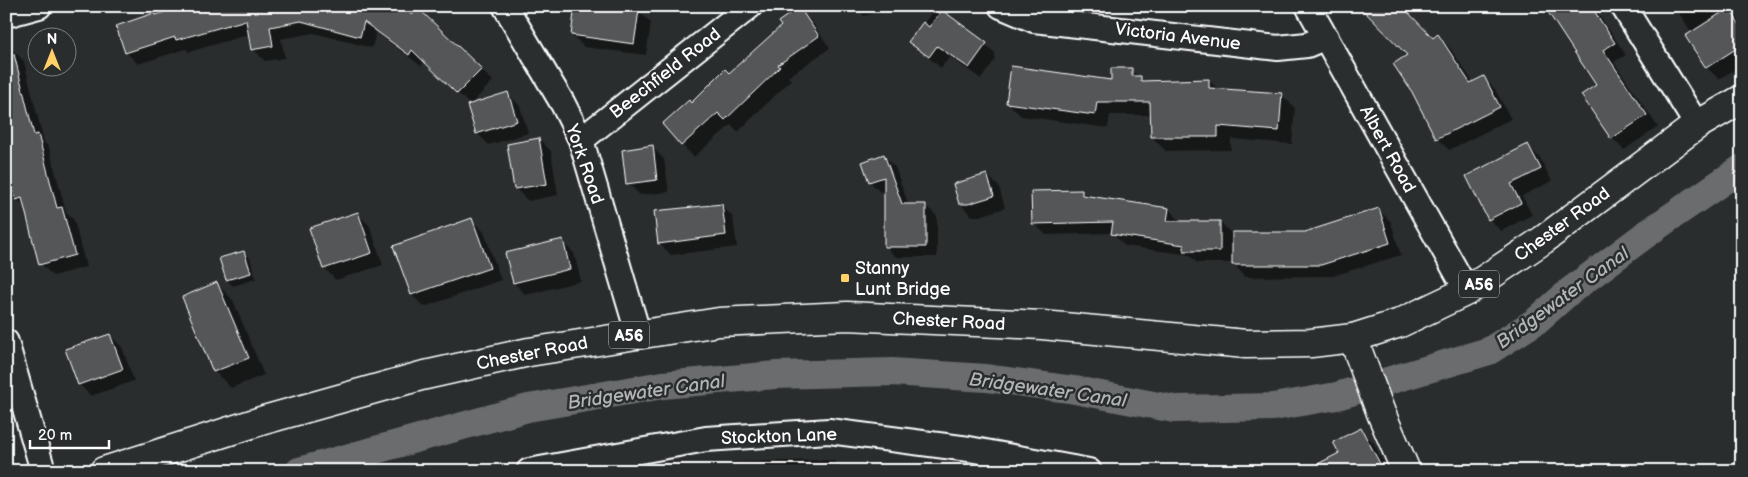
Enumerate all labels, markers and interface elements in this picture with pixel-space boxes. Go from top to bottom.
street label: Victoria Avenue [1114,18,1242,55]
street label: Beechfield Road [606,23,725,123]
north arrow [28,28,78,78]
text: N [47,31,57,48]
street label: Albert Road [1355,102,1420,197]
street label: York Road [561,121,608,207]
street label: Chester Road [1510,183,1614,266]
water label: Bridgewater Canal [1492,242,1634,354]
place label: Stanny Lunt Bridge [855,258,951,300]
road number: A56 [1459,270,1499,298]
marker: Stanny Lunt Bridge [839,272,851,284]
street label: Chester Road [892,308,1006,335]
road number: A56 [609,322,649,348]
street label: Chester Road [475,332,590,375]
water label: Bridgewater Canal [968,368,1128,413]
water label: Bridgewater Canal [566,370,727,415]
scale bar [30,417,109,449]
street label: Stockton Lane [721,424,838,449]
text: 20 m [38,426,72,445]

